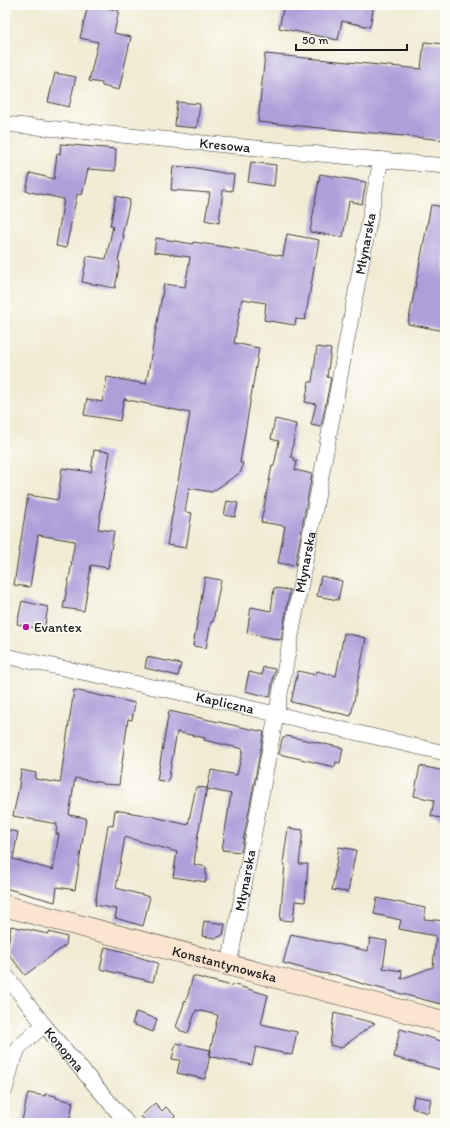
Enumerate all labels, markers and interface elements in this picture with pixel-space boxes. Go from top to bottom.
scale bar [296,26,407,52]
text: 50 m [302,33,328,47]
street label: Kresowa [199,134,252,156]
street label: Młynarska [351,211,379,276]
street label: Młynarska [291,530,319,594]
place label: Evantex [34,619,82,636]
marker: Evantex [21,622,31,632]
street label: Kapliczna [195,688,257,717]
street label: Młynarska [231,848,259,913]
street label: Konstantynowska [170,942,279,986]
street label: Konopna [41,1023,89,1076]

